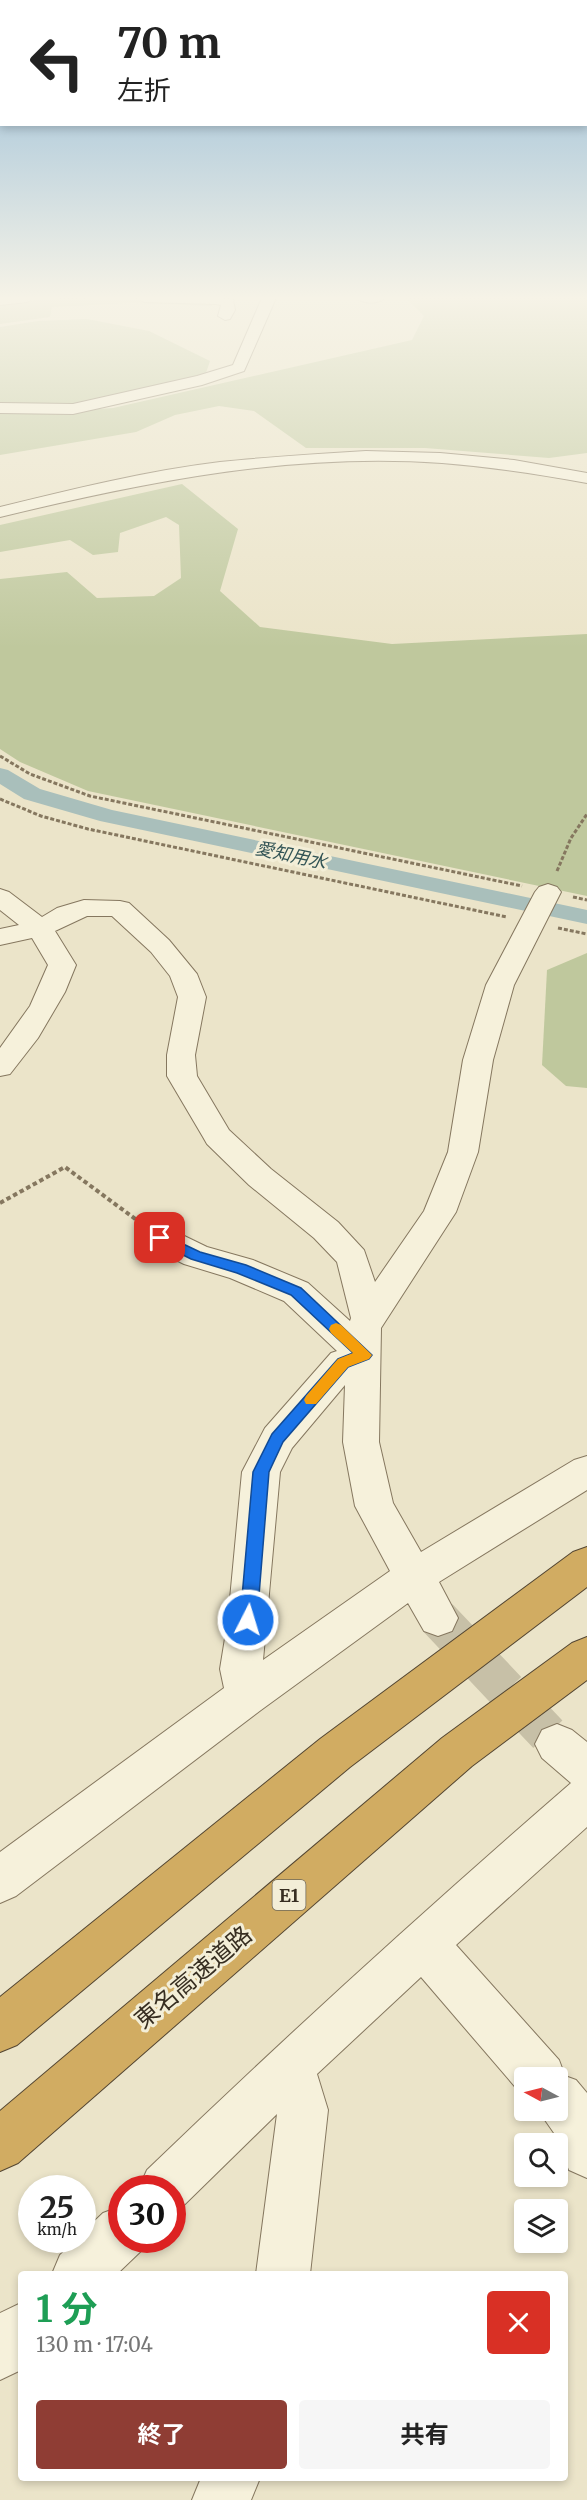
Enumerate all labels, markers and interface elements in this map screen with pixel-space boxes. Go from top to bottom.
text: 70 m [117,17,221,69]
icon: left [18,24,96,102]
text: 左折 [117,73,171,107]
water label: 愛知用水 [253,836,331,874]
pin [134,1212,185,1263]
icon: arrive [143,1221,176,1254]
position arrow [216,1588,280,1652]
road number: E1 [272,1880,306,1910]
street label: 東名高速道路 [128,1919,258,2035]
north arrow [514,2067,568,2121]
map controls [514,2067,568,2253]
button: search [514,2133,568,2187]
speed limit sign: 30 [108,2175,186,2253]
text: 25 [40,2188,74,2226]
button: layers [514,2199,568,2253]
text: km/h [37,2220,77,2239]
text: 1 分 [36,2287,97,2332]
button: close [487,2291,550,2354]
text: 130 m · 17:04 [36,2332,153,2357]
button: 終了 [36,2400,287,2469]
button: 共有 [299,2400,550,2469]

